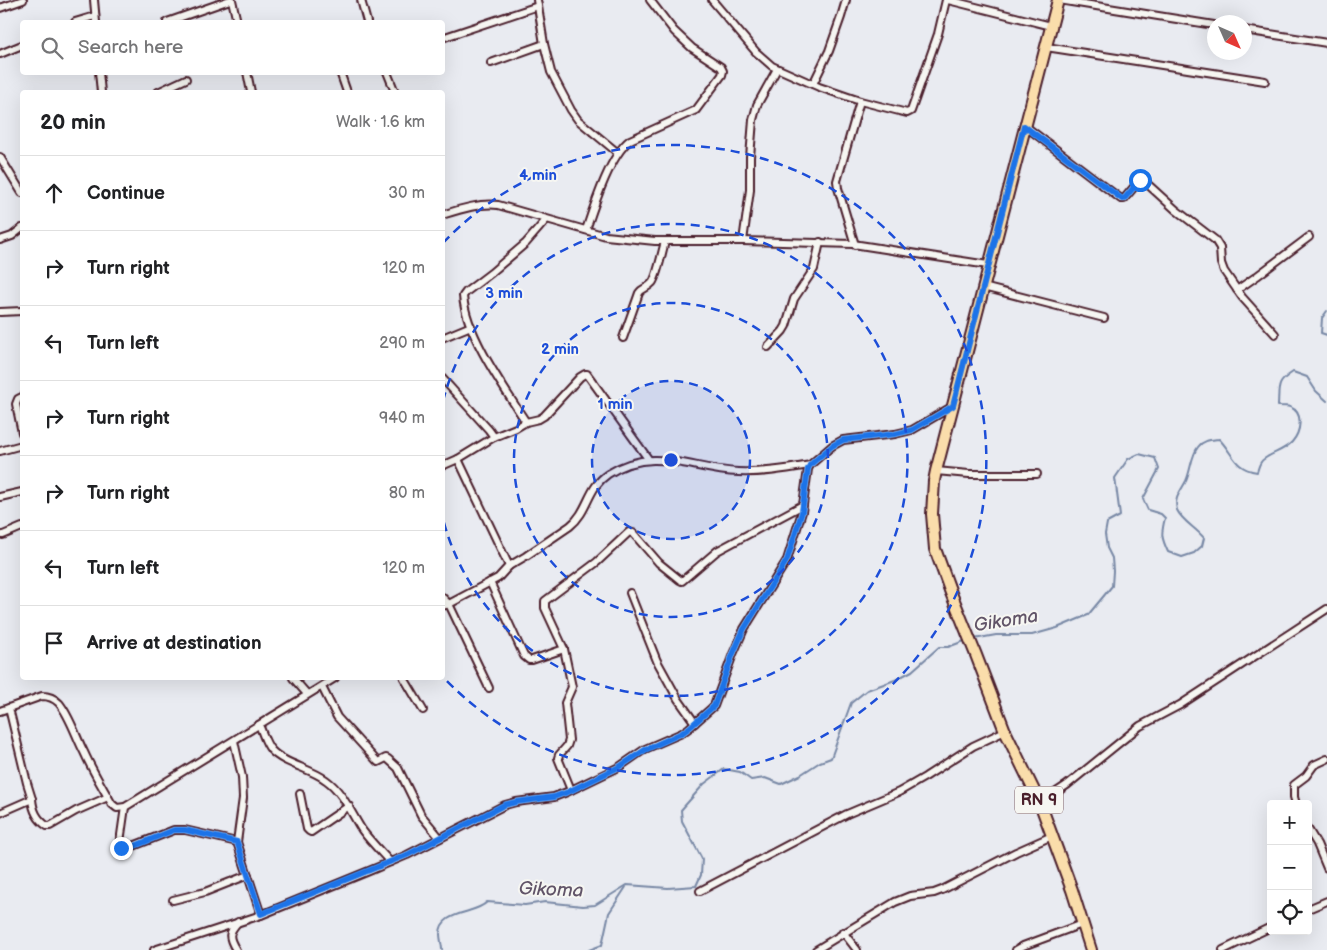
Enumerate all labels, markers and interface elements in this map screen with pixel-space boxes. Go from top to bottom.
north arrow [1207,15,1252,60]
search box [20,20,445,75]
icon: search [38,34,66,62]
text: Search here [78,36,183,59]
text: 20 min [40,110,106,135]
text: Walk · 1.6 km [336,113,425,132]
text: 4 min [519,166,557,185]
route start [1129,169,1152,192]
icon: ahead [40,179,68,207]
text: Continue [87,182,165,205]
text: 30 m [388,184,425,203]
icon: right [40,254,68,282]
text: Turn right [87,257,170,280]
text: 120 m [382,259,425,278]
text: 3 min [485,284,523,303]
icon: left [40,329,68,357]
text: Turn left [87,332,159,355]
text: 290 m [379,334,425,353]
text: 2 min [541,340,579,359]
text: 1 min [597,395,633,414]
icon: right [40,404,68,432]
text: Turn right [87,407,170,430]
text: 940 m [379,409,425,428]
centre of rings [662,451,680,469]
icon: right [40,479,68,507]
text: Turn right [87,482,170,505]
text: 80 m [389,484,425,503]
icon: left [40,554,68,582]
text: Turn left [87,557,159,580]
text: 120 m [382,559,425,578]
water label: Gikoma [972,605,1040,637]
icon: arrive [40,629,68,657]
text: Arrive at destination [87,632,262,655]
road number: RN 9 [1015,786,1063,814]
map controls [1267,800,1312,935]
button: + [1267,800,1312,845]
route end [110,837,133,860]
button: − [1267,845,1312,890]
water label: Gikoma [518,877,584,903]
button: locate [1267,890,1312,935]

